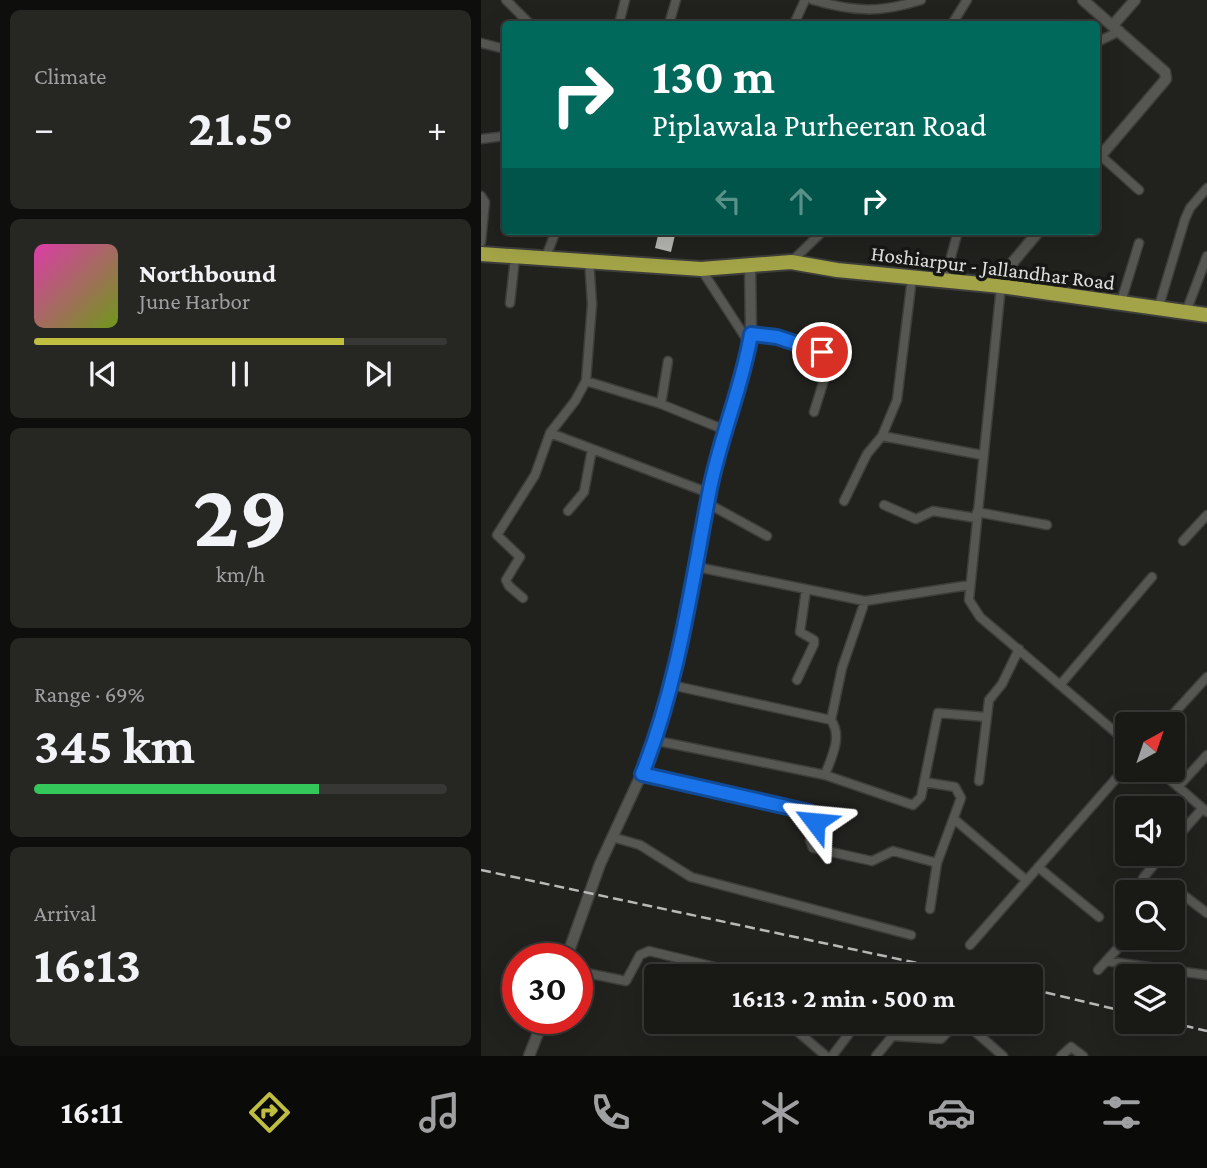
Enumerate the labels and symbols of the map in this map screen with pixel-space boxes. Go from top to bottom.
street label: Hoshiarpur - Jallandhar Road [870,241,1116,295]
pin [792,322,852,382]
north arrow [1115,712,1185,782]
position arrow [778,785,852,859]
speed limit sign: 30 [502,943,593,1034]

